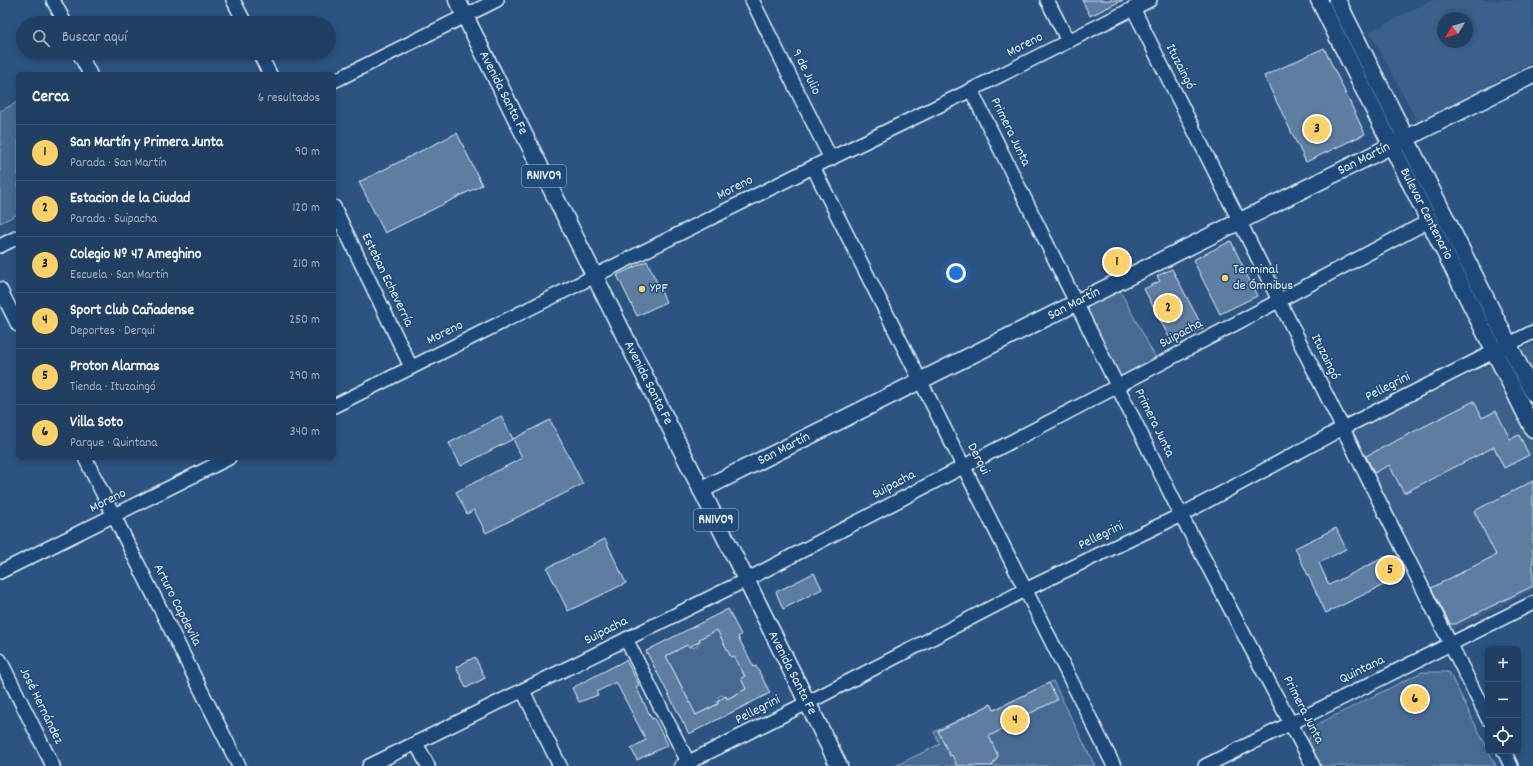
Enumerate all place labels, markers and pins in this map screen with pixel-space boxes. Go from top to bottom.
pin: 3 [1304,114,1330,144]
pin: 1 [1104,247,1130,277]
place label: Terminal de Ómnibus [1233,260,1293,296]
marker: Terminal de Ómnibus [1220,273,1230,283]
place label: YPF [650,279,668,299]
marker: YPF [637,284,647,294]
pin: 2 [1155,293,1181,323]
pin: 5 [1377,555,1403,585]
pin: 6 [1402,684,1428,714]
pin: 4 [1002,705,1028,735]

